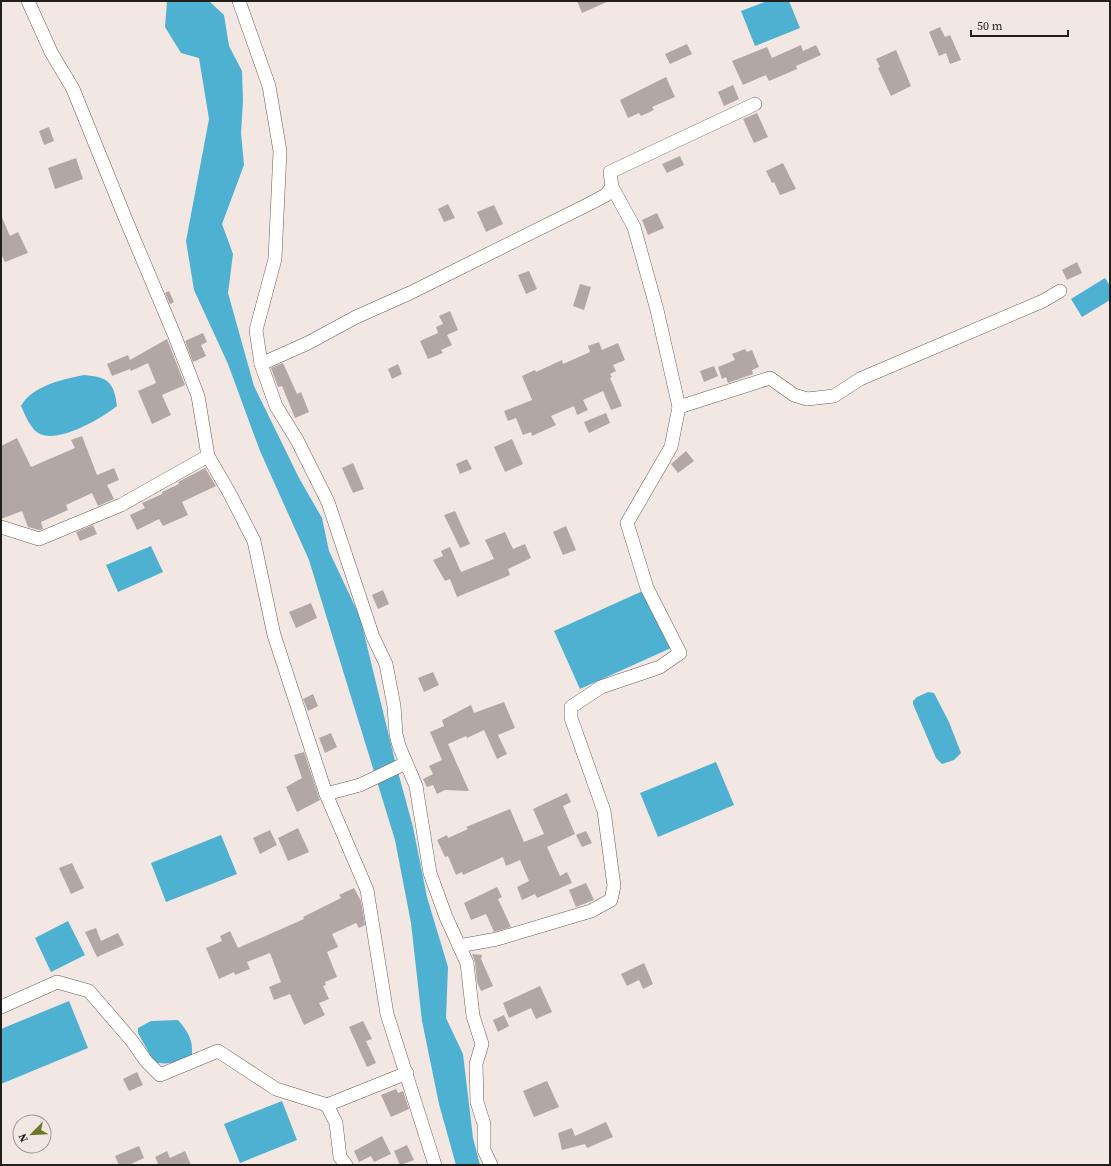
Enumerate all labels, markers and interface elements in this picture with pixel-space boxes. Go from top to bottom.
scale bar [971,12,1068,38]
text: 50 m [977,18,1003,34]
north arrow [12,1114,52,1154]
text: N [15,1131,32,1145]

